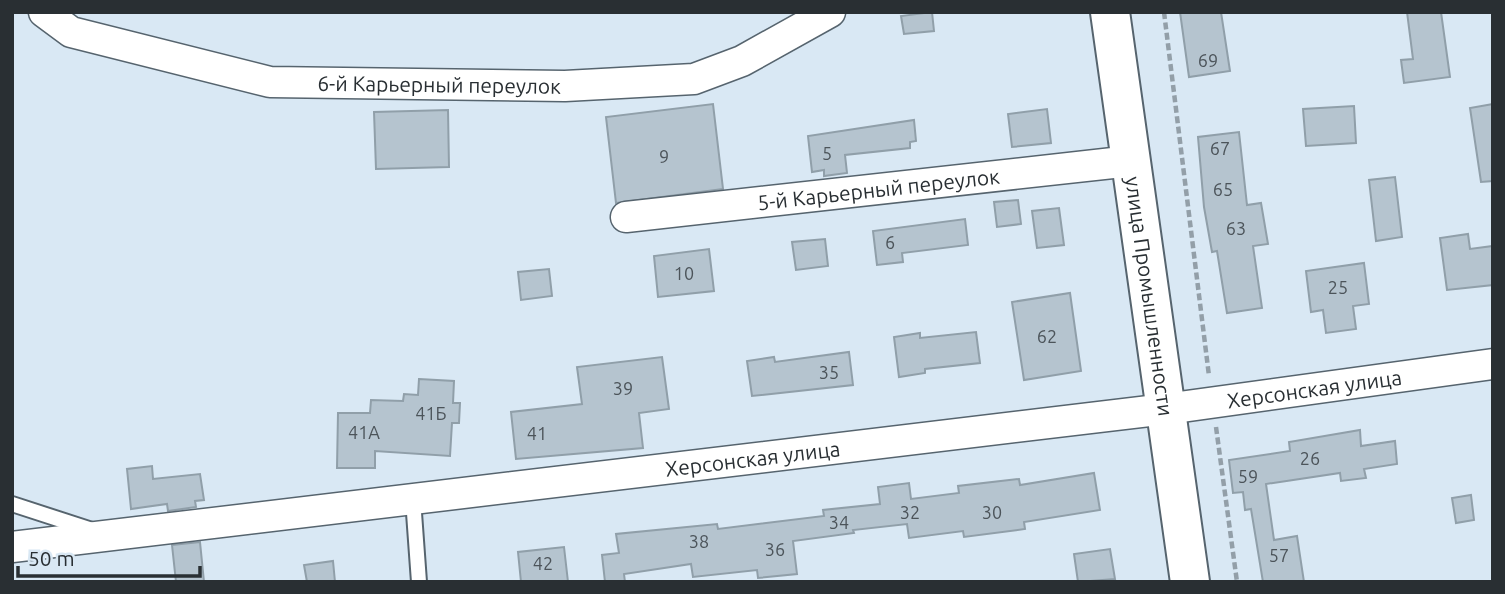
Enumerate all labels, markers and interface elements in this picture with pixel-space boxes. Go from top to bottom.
house number: 69 [1198,50,1218,70]
street label: 6-й Карьерный переулок [317,71,561,98]
house number: 67 [1210,138,1230,158]
house number: 5 [822,143,832,163]
house number: 9 [659,146,669,166]
street label: 5-й Карьерный переулок [756,164,1001,214]
street label: улица Промышленности [1121,175,1179,418]
house number: 65 [1213,179,1233,199]
house number: 63 [1226,218,1246,238]
house number: 6 [885,232,895,252]
house number: 10 [674,263,694,283]
house number: 25 [1328,277,1348,297]
house number: 62 [1037,326,1057,346]
house number: 35 [819,362,839,382]
street label: Херсонская улица [1226,365,1403,412]
house number: 39 [613,378,633,398]
house number: 41Б [415,403,447,423]
house number: 41А [348,422,380,442]
house number: 41 [527,423,547,443]
street label: Херсонская улица [664,436,841,481]
house number: 26 [1300,448,1320,468]
house number: 59 [1238,466,1258,486]
house number: 32 [900,502,920,522]
house number: 30 [982,502,1002,522]
house number: 34 [829,512,849,532]
house number: 38 [689,531,709,551]
scale bar [18,534,200,578]
house number: 36 [765,539,785,559]
house number: 57 [1269,545,1289,565]
text: 50 m [28,546,75,570]
house number: 42 [533,553,553,573]

